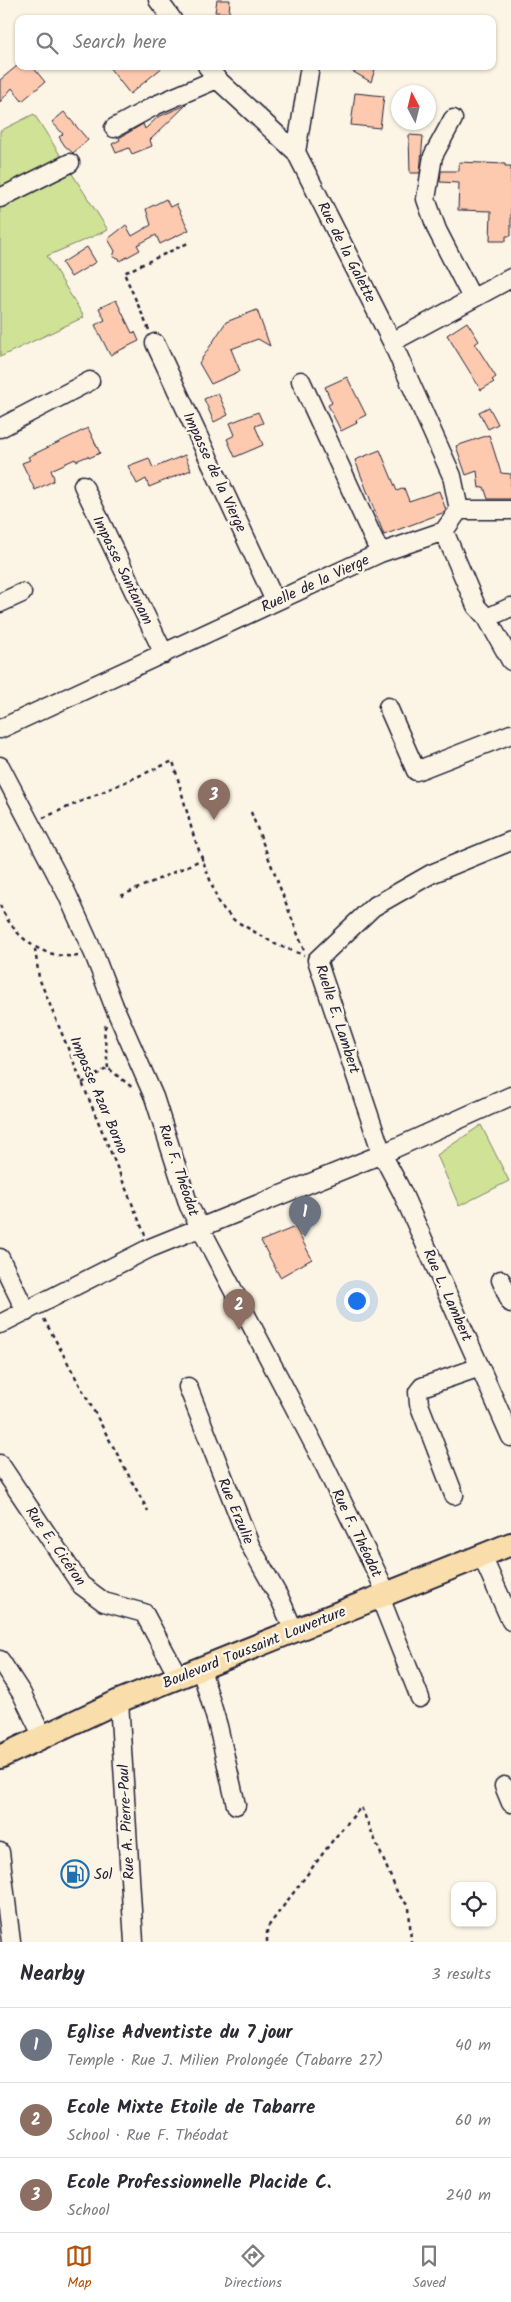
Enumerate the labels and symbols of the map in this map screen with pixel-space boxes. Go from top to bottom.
north arrow [391,85,436,130]
street label: Rue de la Galette [310,198,382,307]
street label: Impasse de la Vierge [176,408,253,537]
street label: Impasse Santanam [85,512,159,629]
street label: Ruelle de la Vierge [257,548,374,619]
pin: 3 [198,779,230,820]
street label: Ruelle E. Lambert [308,962,366,1077]
street label: Impasse Azar Borno [62,1033,134,1158]
street label: Rue F. Théodat [151,1121,205,1220]
pin: 1 [289,1196,321,1237]
street label: Rue L. Lambert [416,1245,478,1346]
your location [344,1288,370,1314]
pin: 2 [223,1289,255,1330]
street label: Rue Erzulie [210,1474,260,1549]
street label: Rue F. Théodat [324,1485,388,1582]
street label: Rue E. Cicéron [19,1502,92,1591]
street label: Boulevard Toussaint Louverture [159,1600,350,1696]
street label: Rue A. Pierre-Paul [112,1763,142,1880]
fuel station icon: Sol [60,1859,90,1889]
place label: Sol [94,1863,113,1887]

